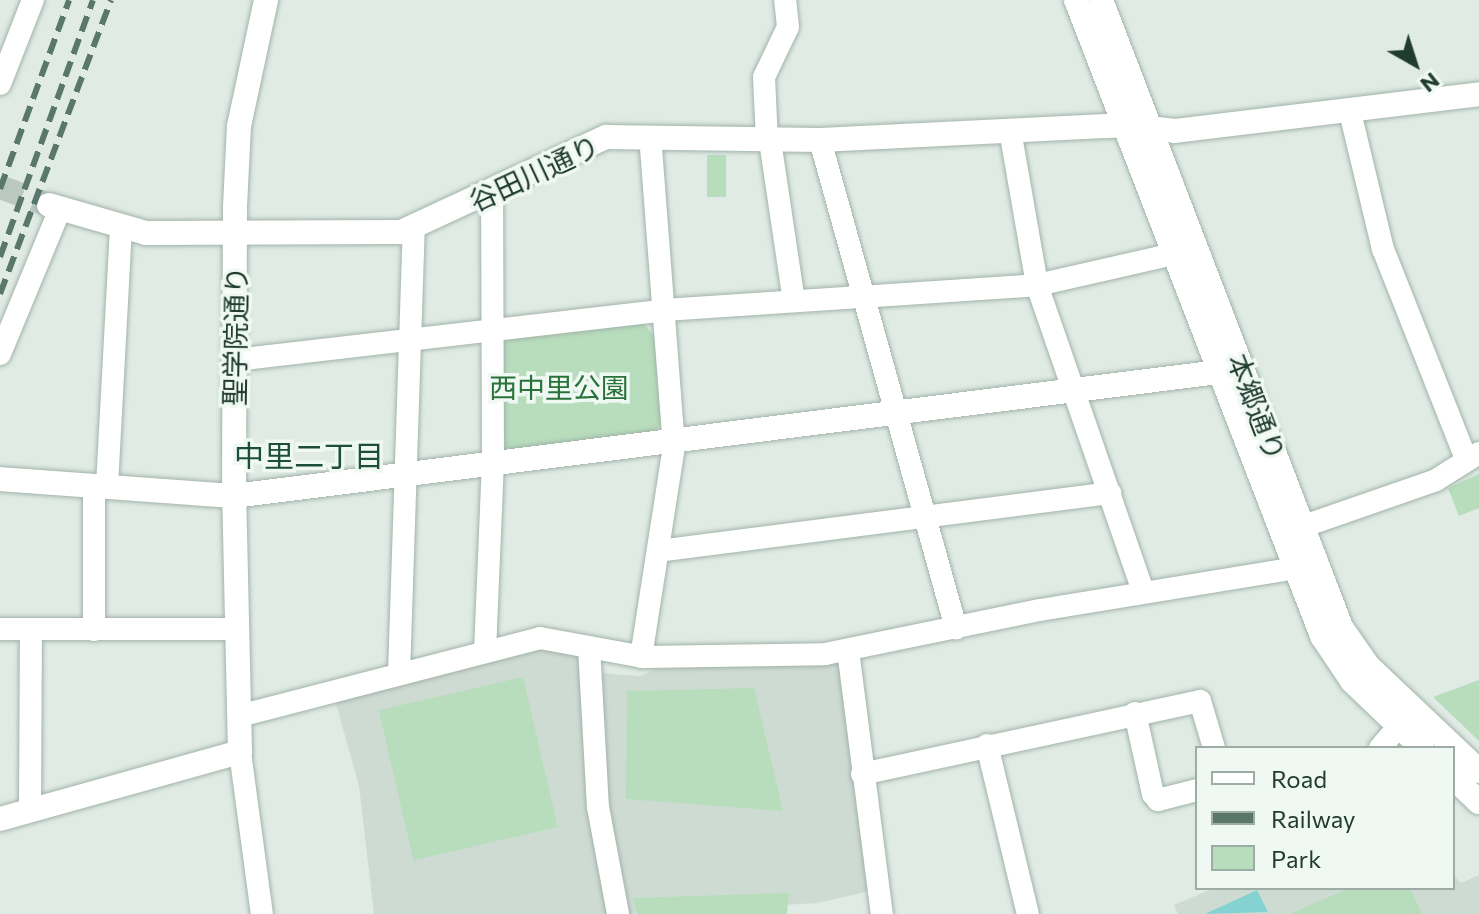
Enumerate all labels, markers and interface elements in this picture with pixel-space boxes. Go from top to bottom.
north arrow [1375,24,1455,104]
text: N [1416,67,1445,99]
street label: 谷田川通り [463,128,605,218]
street label: 聖学院通り [217,266,253,406]
street label: 本郷通り [1221,349,1293,465]
park label: 西中里公園 [489,370,629,404]
district label: 中里二丁目 [234,437,384,473]
legend [1195,746,1455,890]
text: Road [1271,764,1327,793]
text: Railway [1271,804,1356,833]
text: Park [1271,844,1321,873]

